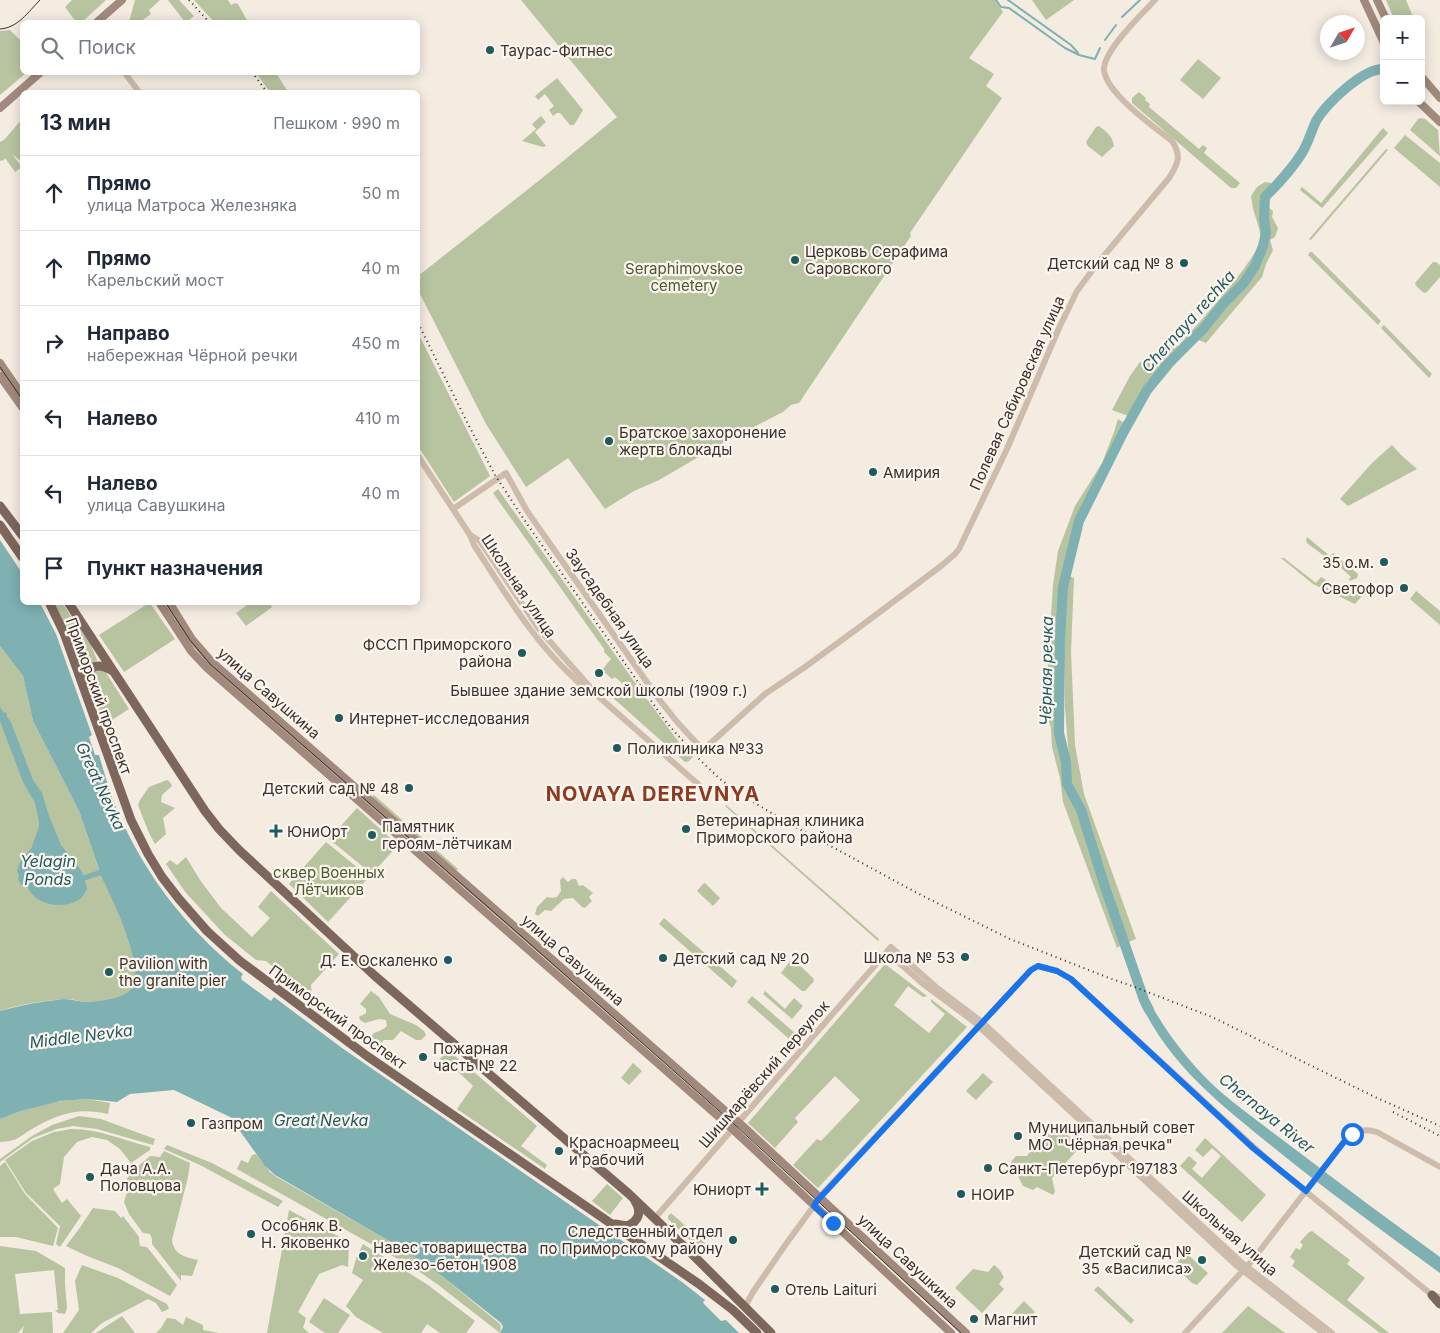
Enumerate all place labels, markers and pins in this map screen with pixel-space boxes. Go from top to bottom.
place label: Таурас-Фитнес [500,41,613,60]
marker: Таурас-Фитнес [484,44,496,56]
place label: Церковь Серафима Саровского [805,242,948,278]
marker: Церковь Серафима Саровского [789,254,801,266]
place label: Детский сад № 8 [1047,254,1174,273]
marker: Детский сад № 8 [1178,257,1190,269]
place label: Братское захоронение жертв блокады [619,423,786,459]
marker: Братское захоронение жертв блокады [603,435,615,447]
place label: Амирия [883,463,940,482]
marker: Амирия [867,466,879,478]
place label: 35 о.м. [1322,553,1374,572]
marker: 35 о.м. [1378,556,1390,568]
place label: Светофор [1322,579,1394,598]
marker: Светофор [1398,582,1410,594]
place label: ФССП Приморского района [363,635,512,671]
marker: ФССП Приморского района [516,647,528,659]
marker: Бывшее здание земской школы (1909 г.) [593,667,605,679]
place label: Бывшее здание земской школы (1909 г.) [450,681,748,700]
place label: Интернет-исследования [349,709,530,728]
marker: Интернет-исследования [333,712,345,724]
place label: Поликлиника №33 [627,739,764,758]
marker: Поликлиника №33 [611,742,623,754]
place label: Детский сад № 48 [262,779,399,798]
marker: Детский сад № 48 [403,782,415,794]
place label: Ветеринарная клиника Приморского района [696,811,864,847]
place label: Памятник героям-лётчикам [382,817,512,853]
place label: ЮниОрт [287,822,348,841]
marker: Ветеринарная клиника Приморского района [680,823,692,835]
marker: ЮниОрт [269,824,283,838]
marker: Памятник героям-лётчикам [366,829,378,841]
place label: Школа № 53 [864,948,955,967]
place label: Детский сад № 20 [673,949,809,968]
place label: Д. Е. Оскаленко [320,951,438,970]
marker: Школа № 53 [959,951,971,963]
marker: Детский сад № 20 [657,952,669,964]
place label: Pavilion with the granite pier [119,954,227,990]
marker: Д. Е. Оскаленко [442,954,454,966]
marker: Pavilion with the granite pier [103,966,115,978]
place label: Пожарная часть № 22 [433,1039,517,1075]
marker: Пожарная часть № 22 [417,1051,429,1063]
place label: Газпром [201,1114,263,1133]
marker: Газпром [185,1117,197,1129]
place label: Муниципальный совет МО "Чёрная речка" [1028,1118,1195,1154]
marker: Муниципальный совет МО "Чёрная речка" [1012,1130,1024,1142]
place label: Красноармеец и рабочий [569,1133,679,1169]
marker: Красноармеец и рабочий [553,1145,565,1157]
place label: Дача А.А. Половцова [100,1159,181,1195]
place label: Санкт-Петербург 197183 [998,1159,1178,1178]
marker: Санкт-Петербург 197183 [982,1162,994,1174]
marker: Дача А.А. Половцова [84,1171,96,1183]
place label: Юниорт [693,1180,751,1199]
marker: Юниорт [755,1182,769,1196]
place label: НОИР [971,1185,1015,1204]
marker: НОИР [955,1188,967,1200]
place label: Особняк В. Н. Яковенко [261,1216,350,1252]
place label: Следственный отдел по Приморскому району [540,1222,724,1258]
marker: Особняк В. Н. Яковенко [245,1228,257,1240]
marker: Следственный отдел по Приморскому району [727,1234,739,1246]
place label: Навес товарищества Железо-бетон 1908 [373,1238,527,1274]
place label: Детский сад № 35 «Василиса» [1078,1242,1192,1278]
marker: Навес товарищества Железо-бетон 1908 [357,1250,369,1262]
marker: Детский сад № 35 «Василиса» [1196,1254,1208,1266]
place label: Отель Laituri [785,1280,877,1299]
marker: Отель Laituri [769,1283,781,1295]
place label: Магнит [984,1310,1037,1329]
marker: Магнит [968,1313,980,1325]

